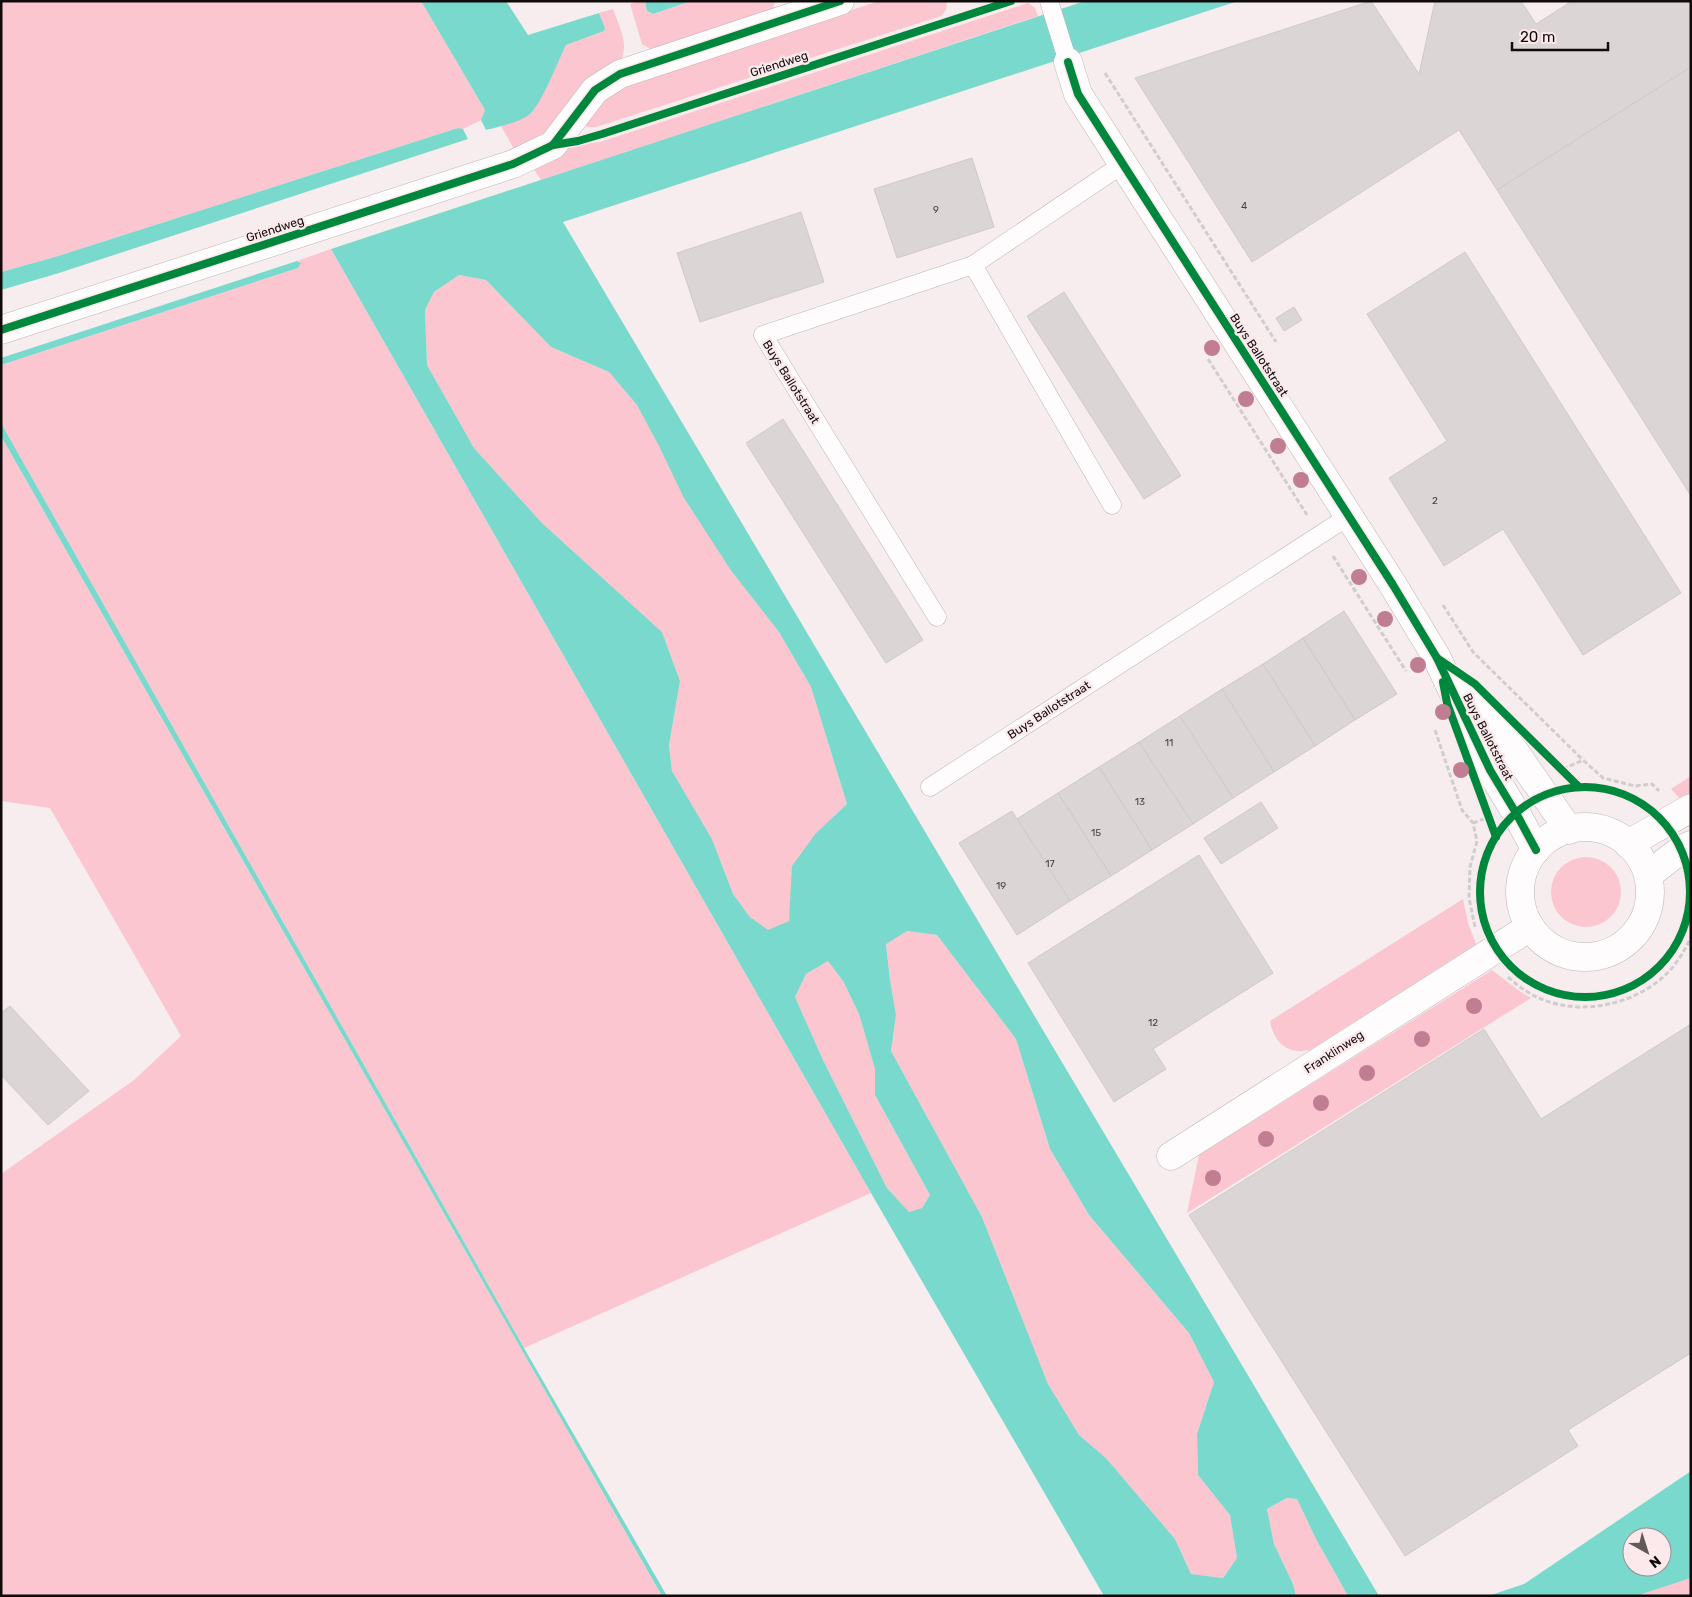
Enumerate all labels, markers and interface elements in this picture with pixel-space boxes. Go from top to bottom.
scale bar [1512,20,1608,52]
text: 20 m [1520,28,1555,46]
street label: Griendweg [748,48,810,80]
house number: 4 [1241,200,1247,212]
house number: 9 [933,204,939,216]
street label: Griendweg [244,213,306,245]
street label: Buys Ballotstraat [1227,311,1291,399]
street label: Buys Ballotstraat [760,338,823,427]
house number: 2 [1432,495,1438,507]
street label: Buys Ballotstraat [1005,678,1093,742]
street label: Buys Ballotstraat [1460,691,1516,783]
house number: 11 [1165,737,1173,749]
house number: 13 [1135,796,1145,808]
house number: 15 [1091,827,1101,839]
house number: 17 [1045,858,1055,870]
house number: 19 [996,880,1006,892]
house number: 12 [1148,1017,1158,1029]
street label: Franklinweg [1302,1028,1366,1076]
north arrow [1622,1527,1672,1577]
text: N [1646,1552,1664,1571]

